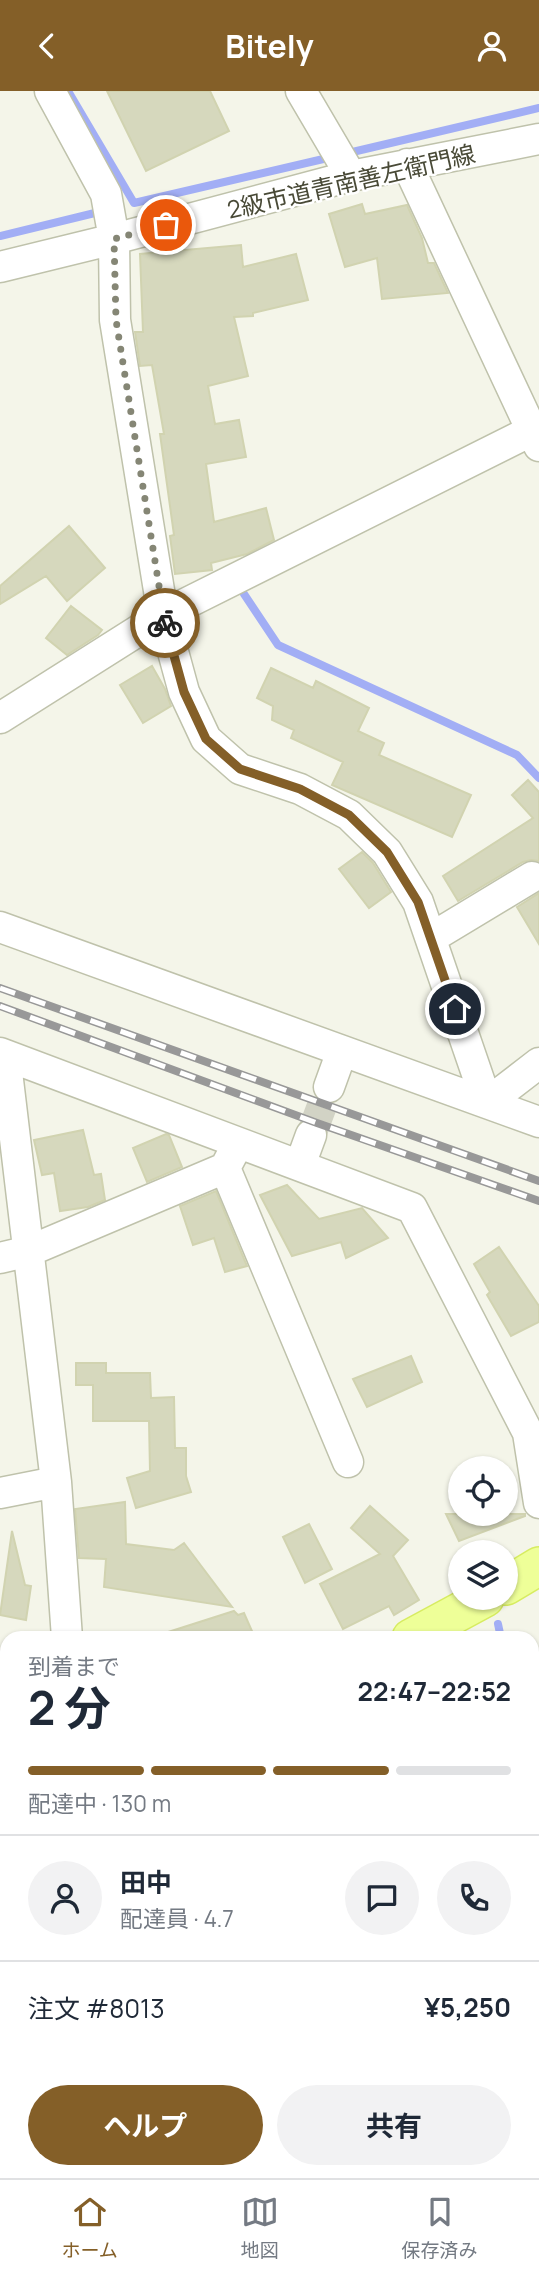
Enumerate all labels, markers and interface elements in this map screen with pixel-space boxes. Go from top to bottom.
text: Bitely [225,24,314,68]
icon: back [28,27,66,65]
icon: person [473,27,511,65]
street label: 2級市道青南善左衛門線 [224,136,478,226]
pin [136,195,196,255]
icon: bag [147,206,185,244]
courier [130,588,200,658]
icon: bike [146,604,184,642]
pin [425,979,485,1039]
icon: home [436,990,474,1028]
map controls [448,1456,518,1610]
button: locate [448,1456,518,1526]
button: layers [448,1540,518,1610]
text: 到着まで [28,1650,120,1682]
text: 22:47–22:52 [358,1673,511,1709]
text: 2 分 [28,1676,111,1739]
text: 配達中 · 130 m [28,1787,171,1819]
button: person [28,1861,102,1935]
button: chat [345,1861,419,1935]
button: phone [437,1861,511,1935]
text: 田中 [120,1864,172,1900]
text: 配達員 · 4.7 [120,1902,234,1934]
text: ¥5,250 [424,1989,511,2025]
text: 注文 #8013 [28,1990,165,2026]
button: ヘルプ [28,2085,263,2165]
button: 共有 [277,2085,511,2165]
tab: ホーム [61,2193,118,2263]
tab: 地図 [241,2193,279,2263]
tab: 保存済み [402,2193,478,2263]

